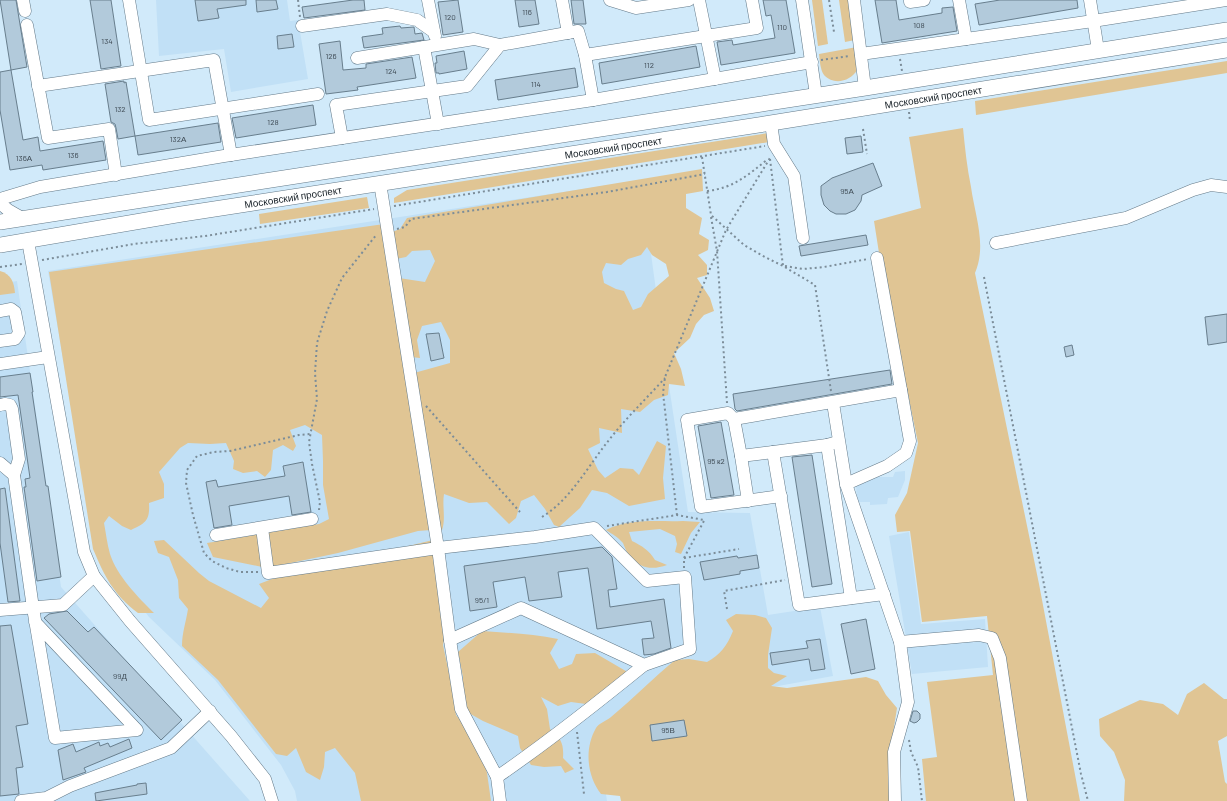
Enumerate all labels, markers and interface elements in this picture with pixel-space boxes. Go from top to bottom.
house number: 116 [522,7,532,17]
house number: 120 [444,12,456,22]
house number: 108 [913,20,925,30]
house number: 110 [777,22,787,32]
house number: 134 [101,36,113,46]
house number: 126 [325,51,337,61]
house number: 112 [644,60,654,70]
house number: 124 [385,66,397,76]
house number: 114 [531,79,541,89]
street label: Московский проспект [884,83,983,111]
house number: 132 [114,104,126,114]
house number: 128 [267,117,279,127]
house number: 132А [170,134,187,144]
street label: Московский проспект [564,134,663,161]
house number: 136 [67,150,79,160]
house number: 136А [16,153,33,163]
street label: Московский проспект [243,183,343,210]
house number: 95А [840,186,854,196]
house number: 95 к2 [707,456,725,466]
house number: 95/1 [475,595,489,605]
house number: 99Д [113,671,127,681]
house number: 95В [661,725,675,735]

